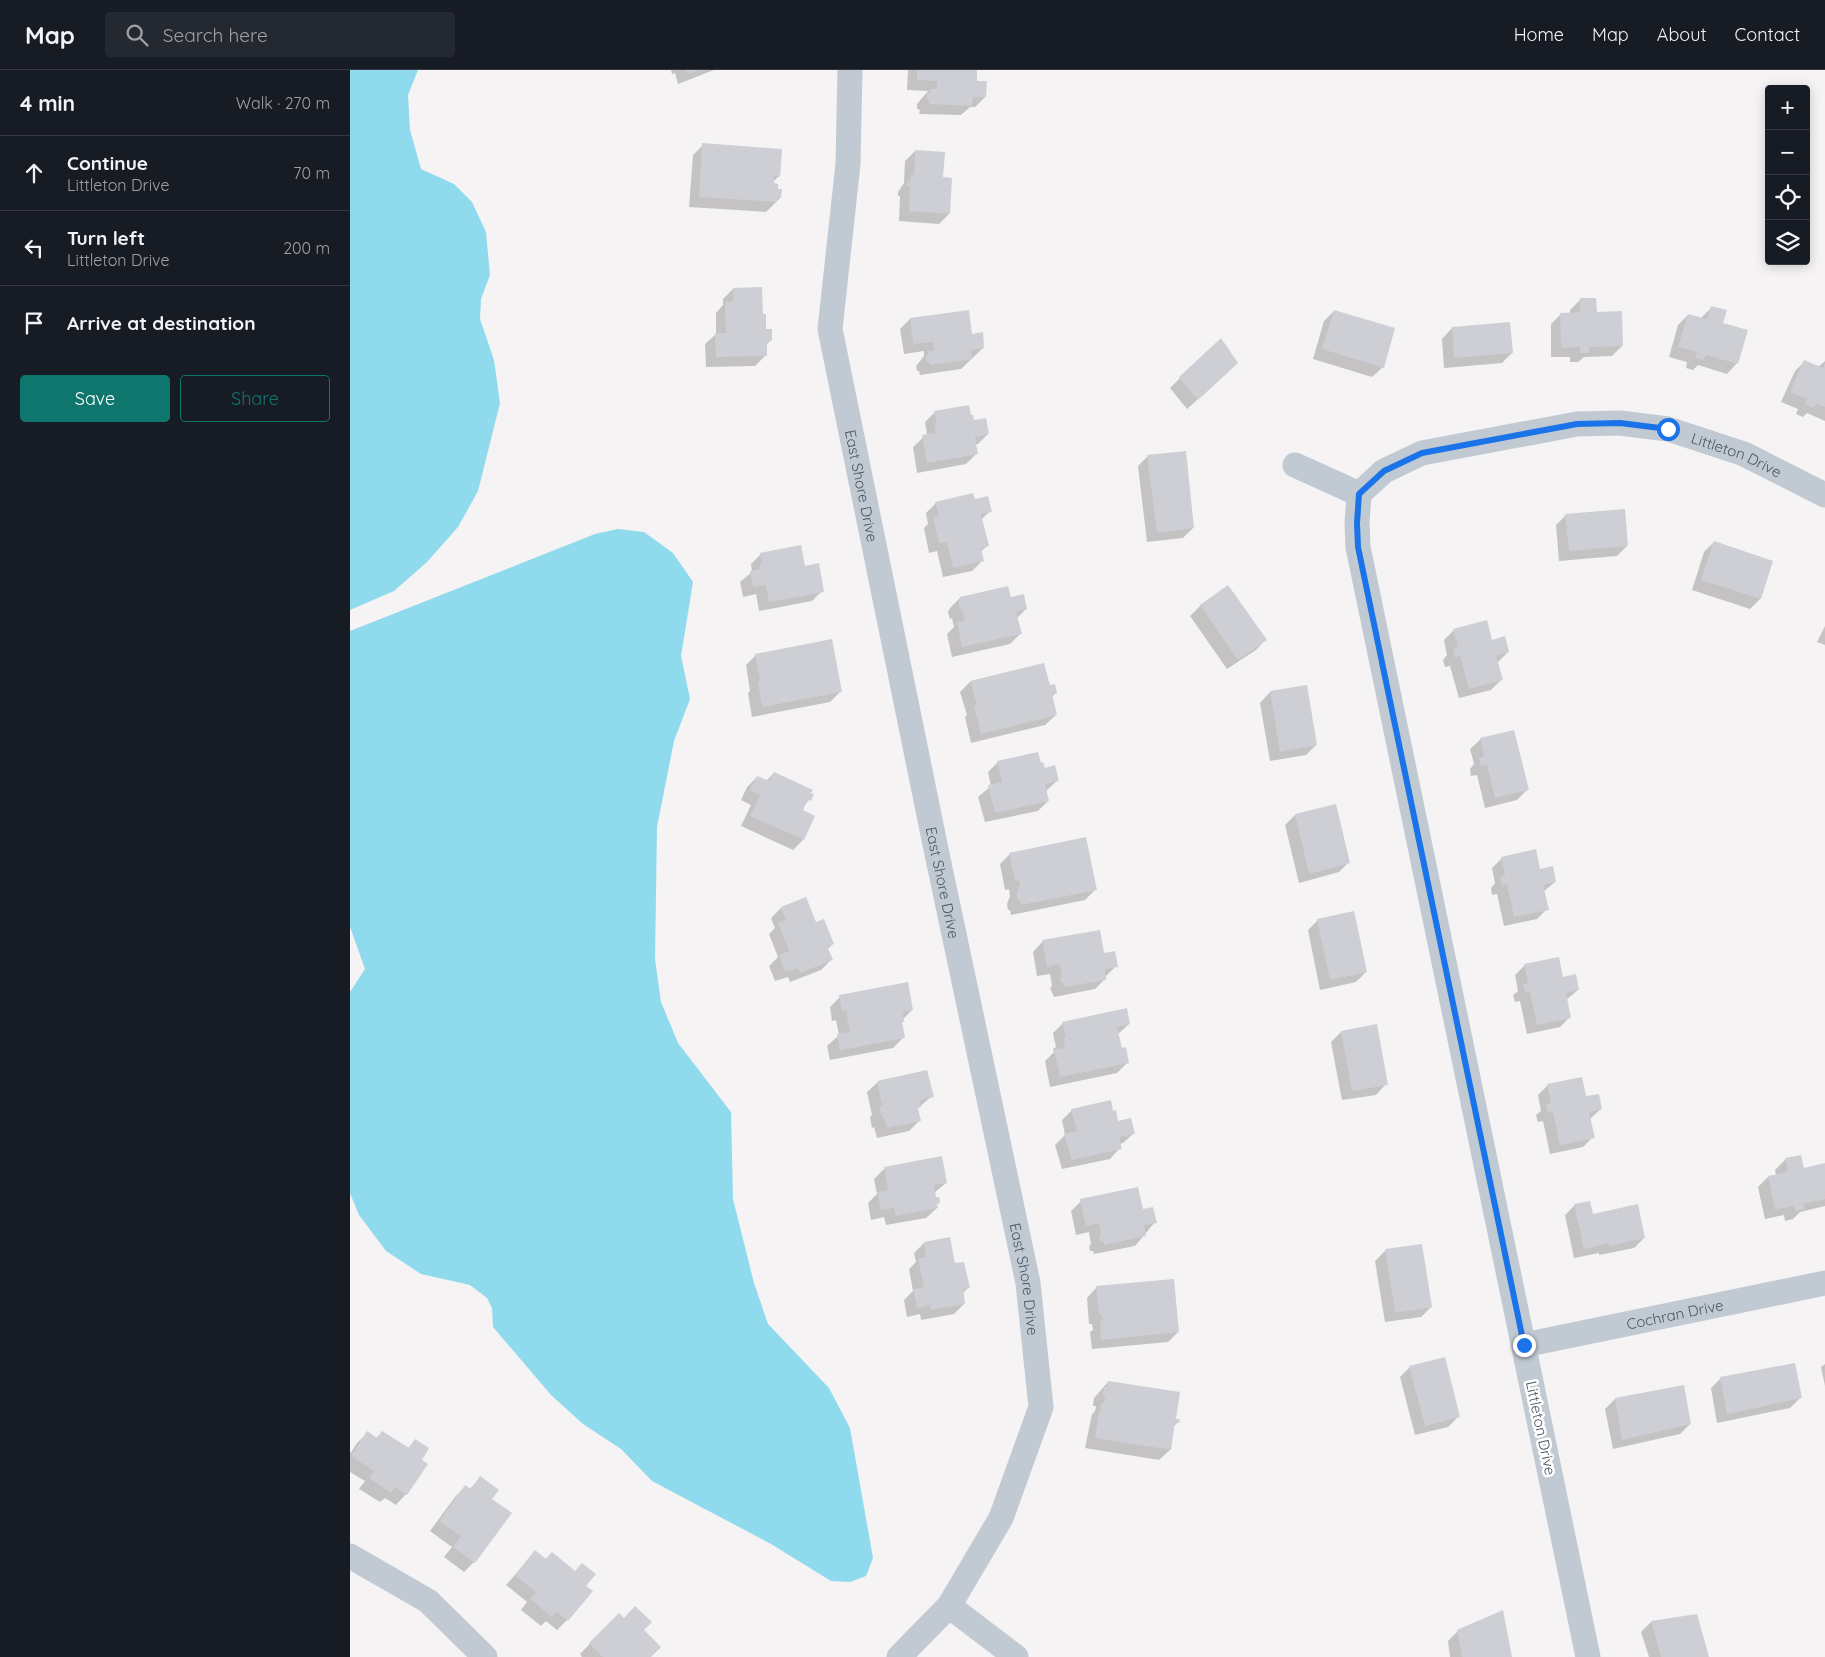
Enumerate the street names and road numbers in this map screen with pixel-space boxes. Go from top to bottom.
street label: East Shore Drive [841,428,883,544]
street label: Littleton Drive [1689,428,1785,481]
street label: East Shore Drive [922,825,964,940]
street label: East Shore Drive [1006,1221,1043,1336]
street label: Cochran Drive [1625,1295,1725,1333]
street label: Littleton Drive [1522,1379,1560,1477]

